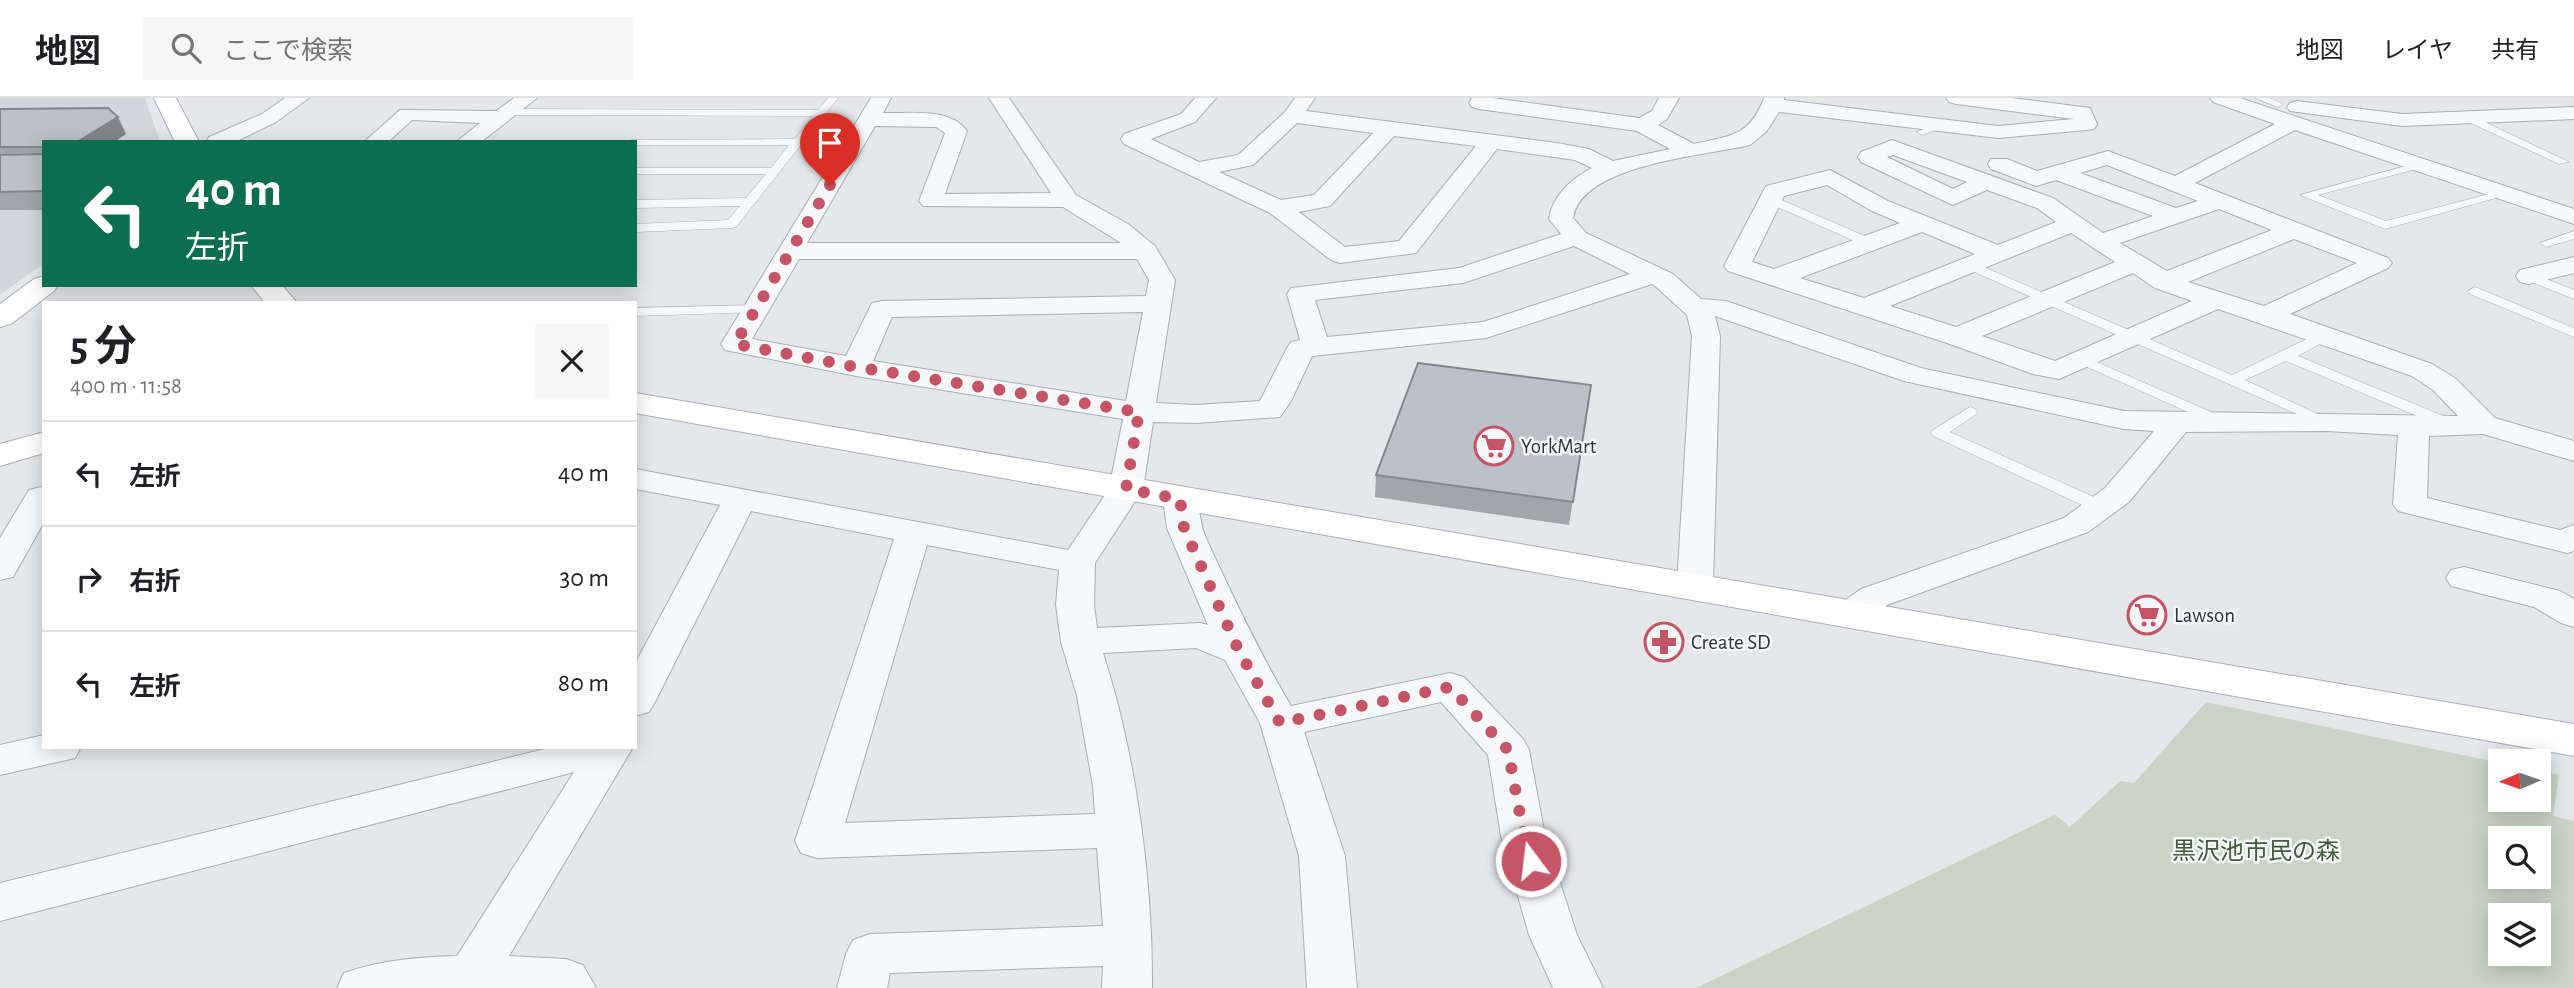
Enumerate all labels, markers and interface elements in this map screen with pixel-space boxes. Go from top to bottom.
search box [143,17,633,80]
icon: search [167,29,205,67]
text: 地図 [35,36,101,69]
text: ここで検索 [223,38,353,64]
text: 地図 [2296,39,2344,63]
text: レイヤ [2382,39,2453,63]
text: 共有 [2491,39,2539,63]
pin [800,113,860,185]
icon: arrive [811,124,849,162]
text: 40 m [185,166,282,215]
icon: left [70,168,161,259]
text: 左折 [185,232,249,264]
button: close [535,324,609,398]
text: 5 分 [70,326,137,368]
text: 400 m · 11:58 [70,375,182,398]
supermarket icon: YorkMart [1473,425,1515,467]
place label: YorkMart [1521,436,1597,457]
icon: left [70,455,108,493]
text: 40 m [558,460,609,486]
text: 左折 [129,464,181,490]
icon: right [70,560,108,598]
text: 30 m [559,565,609,591]
text: 右折 [129,569,181,595]
supermarket icon: Lawson [2126,594,2168,636]
place label: Lawson [2174,605,2235,626]
pharmacy icon: Create SD [1643,621,1685,663]
place label: Create SD [1691,632,1771,653]
icon: left [70,665,108,703]
text: 80 m [558,670,609,696]
text: 左折 [129,674,181,700]
north arrow [2488,749,2552,812]
map controls [2488,749,2551,966]
position arrow [1494,824,1568,898]
button: search [2488,826,2551,889]
park label: 黒沢池市民の森 [2172,838,2340,864]
button: layers [2488,903,2551,966]

